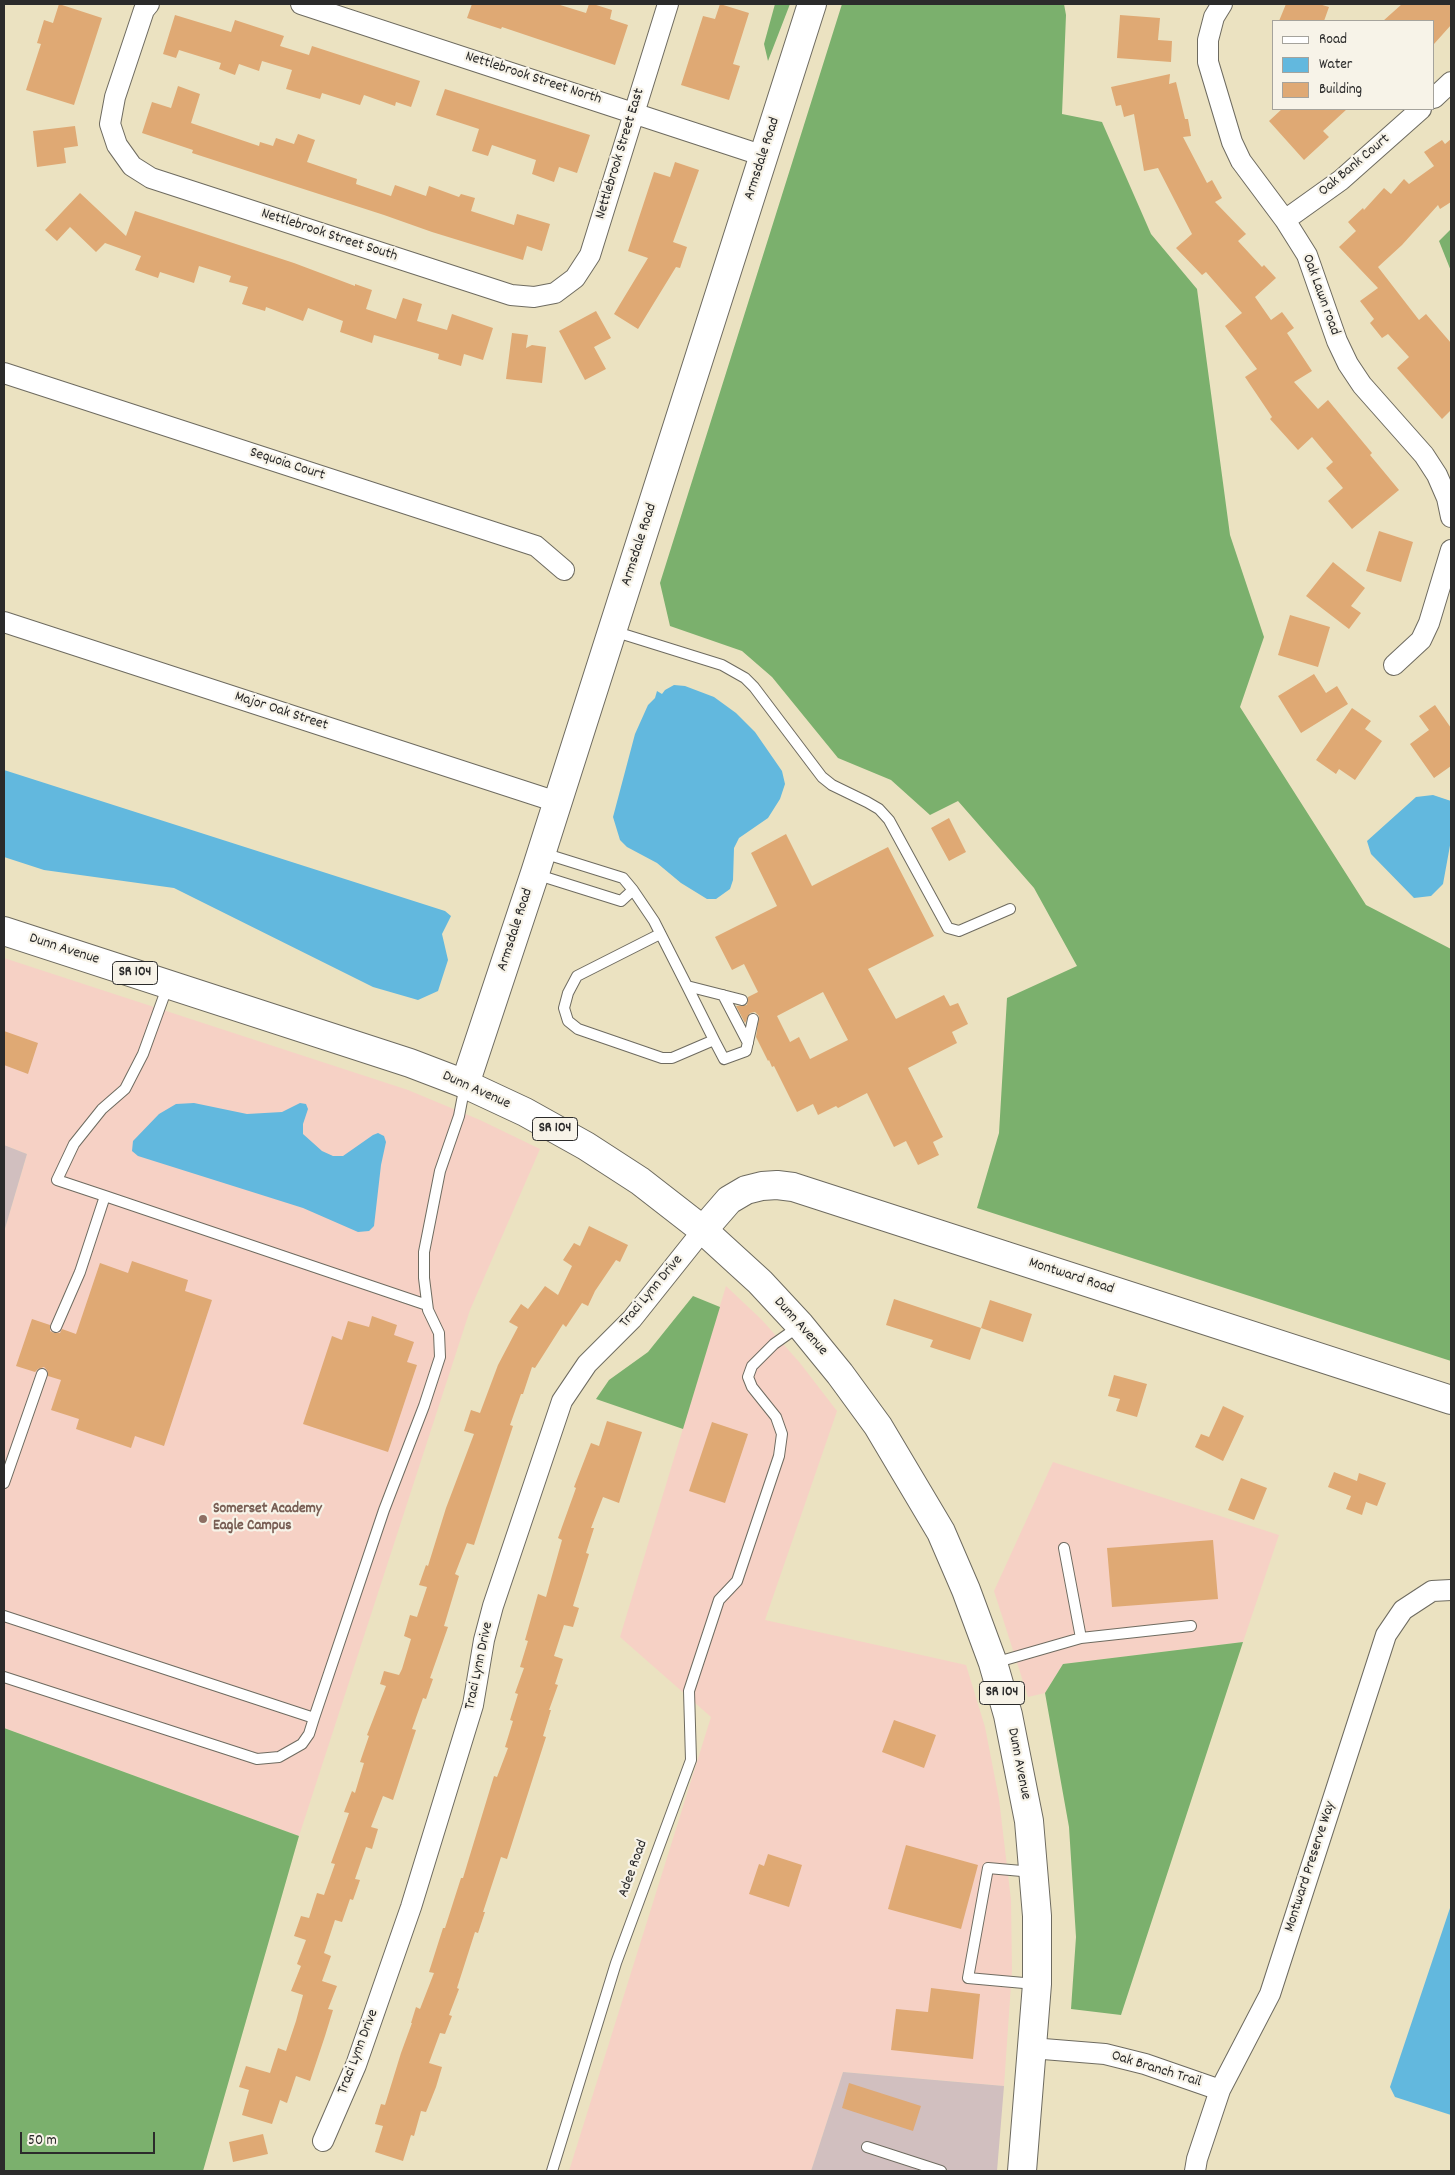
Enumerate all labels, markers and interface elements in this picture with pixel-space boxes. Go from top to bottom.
legend [1272,20,1435,110]
text: Road [1319,29,1347,51]
street label: Nettlebrook Street North [463,48,603,110]
text: Water [1319,54,1352,76]
text: Building [1319,79,1362,101]
street label: Nettlebrook Street East [593,86,649,222]
street label: Armsdale Road [741,115,785,203]
street label: Oak Bank Court [1316,131,1394,201]
street label: Nettlebrook Street South [259,205,399,267]
street label: Oak Lawn road [1297,252,1343,338]
street label: Sequoia Court [247,444,327,486]
street label: Armsdale Road [618,501,662,589]
street label: Major Oak Street [232,688,330,736]
street label: Armsdale Road [494,886,538,974]
street label: Dunn Avenue [27,930,101,970]
road number: SR 104 [112,961,158,984]
street label: Dunn Avenue [439,1068,513,1114]
road number: SR 104 [532,1118,578,1140]
street label: Traci Lynn Drive [616,1252,688,1332]
street label: Montward Road [1026,1255,1116,1299]
street label: Dunn Avenue [769,1294,831,1360]
place label: Somerset Academy Eagle Campus [213,1501,322,1536]
marker: Somerset Academy Eagle Campus [197,1513,209,1525]
street label: Traci Lynn Drive [462,1620,498,1712]
road number: SR 104 [980,1682,1024,1705]
street label: Dunn Avenue [1002,1727,1034,1801]
street label: Montward Preserve Way [1281,1799,1341,1935]
street label: Adee Road [615,1838,653,1900]
street label: Traci Lynn Drive [335,2007,383,2097]
street label: Oak Branch Trail [1109,2048,1203,2092]
scale bar [22,2122,158,2154]
text: 50 m [28,2130,57,2152]

